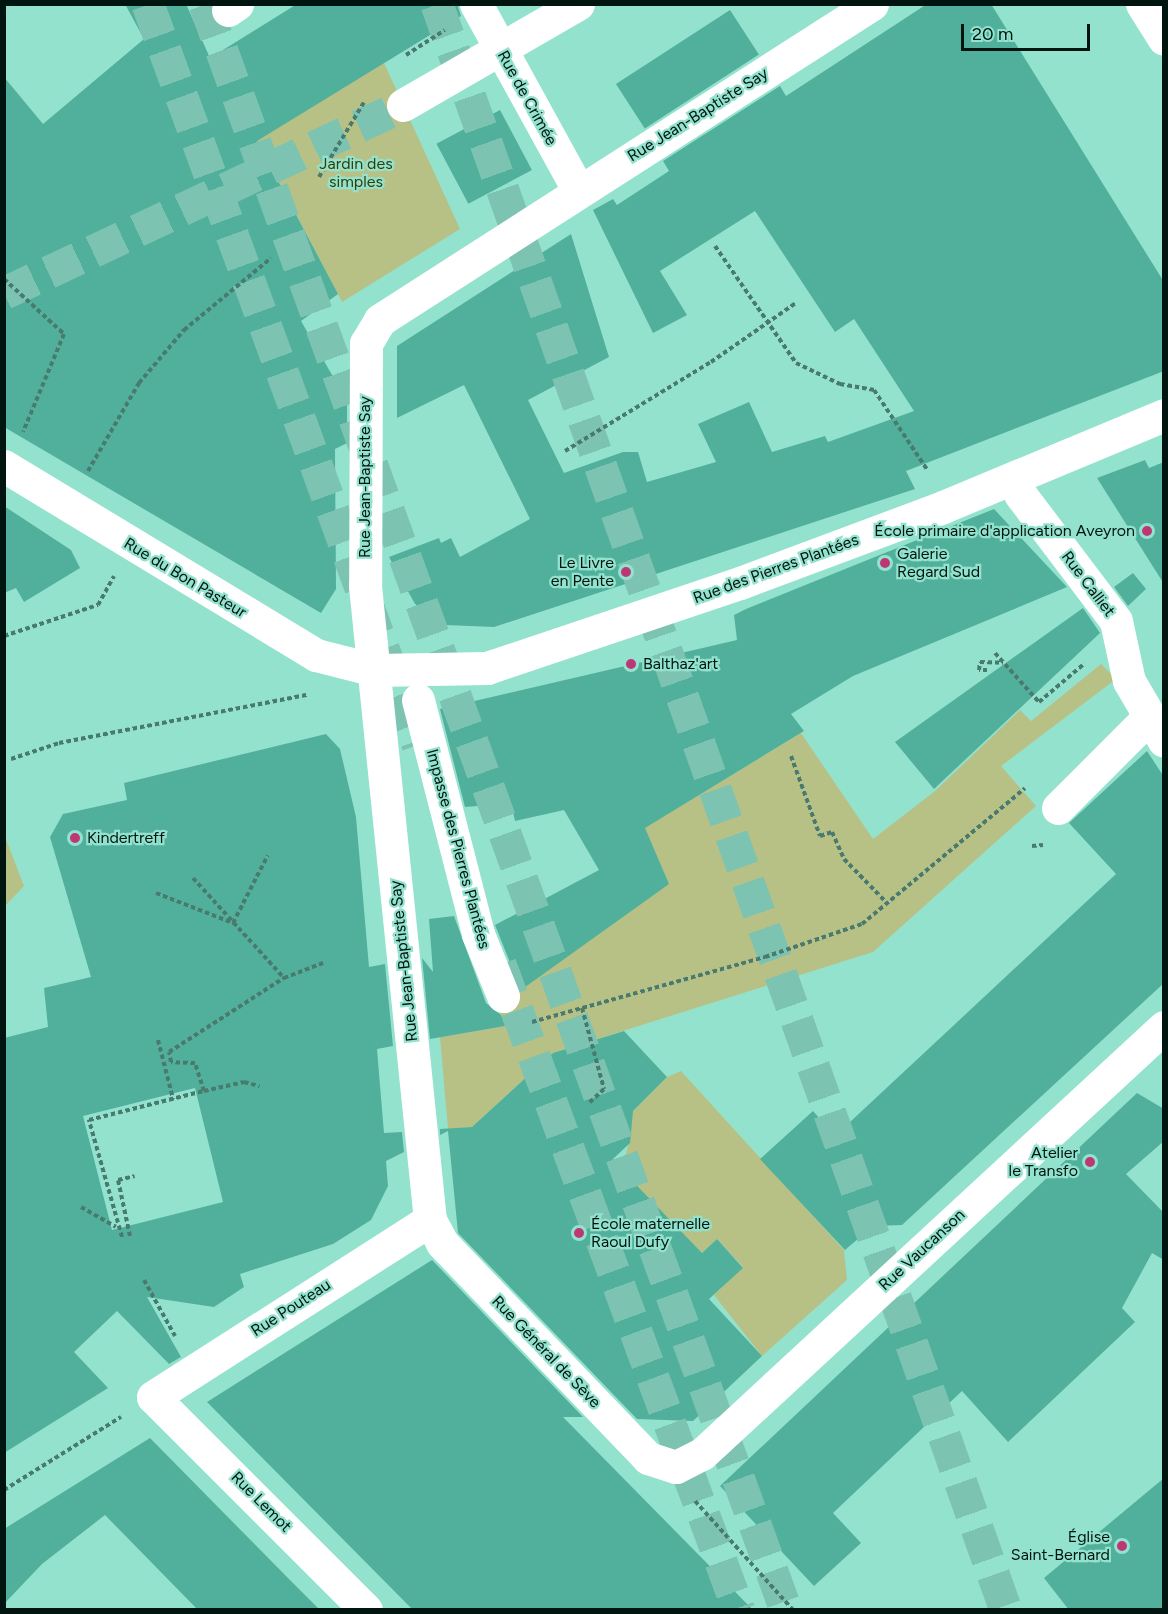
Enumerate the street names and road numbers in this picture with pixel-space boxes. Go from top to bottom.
street label: Rue de Crimée [493,47,561,149]
street label: Rue Jean-Baptiste Say [624,64,772,166]
street label: Rue Jean-Baptiste Say [355,396,375,558]
street label: Rue des Pierres Plantées [691,530,861,608]
street label: Rue du Bon Pasteur [120,534,250,622]
street label: Rue Calliet [1057,548,1119,620]
street label: Impasse des Pierres Plantées [422,747,494,951]
street label: Rue Jean-Baptiste Say [386,879,422,1043]
street label: Rue Vaucanson [875,1205,969,1295]
street label: Rue Pouteau [248,1275,334,1341]
street label: Rue Général de Sève [487,1292,605,1412]
street label: Rue Lemot [227,1468,295,1536]

